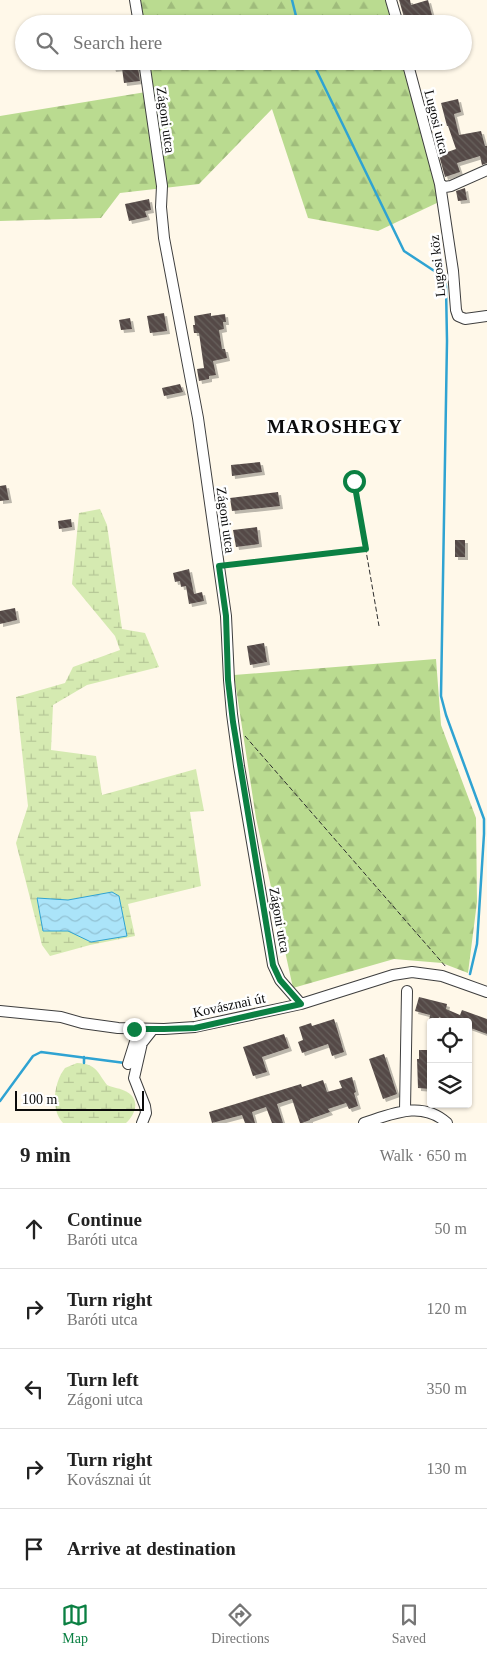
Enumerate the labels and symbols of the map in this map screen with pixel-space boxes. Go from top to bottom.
street label: Zágoni utca [153,86,178,155]
street label: Lugosi utca [421,88,452,157]
street label: Lugosi köz [427,234,448,298]
district label: MAROSHEGY [267,416,403,437]
route start [343,470,366,493]
street label: Zágoni utca [213,486,238,555]
street label: Zágoni utca [266,886,293,955]
street label: Kovásznai út [192,990,267,1020]
route end [123,1018,146,1041]
scale bar [15,1088,144,1111]

